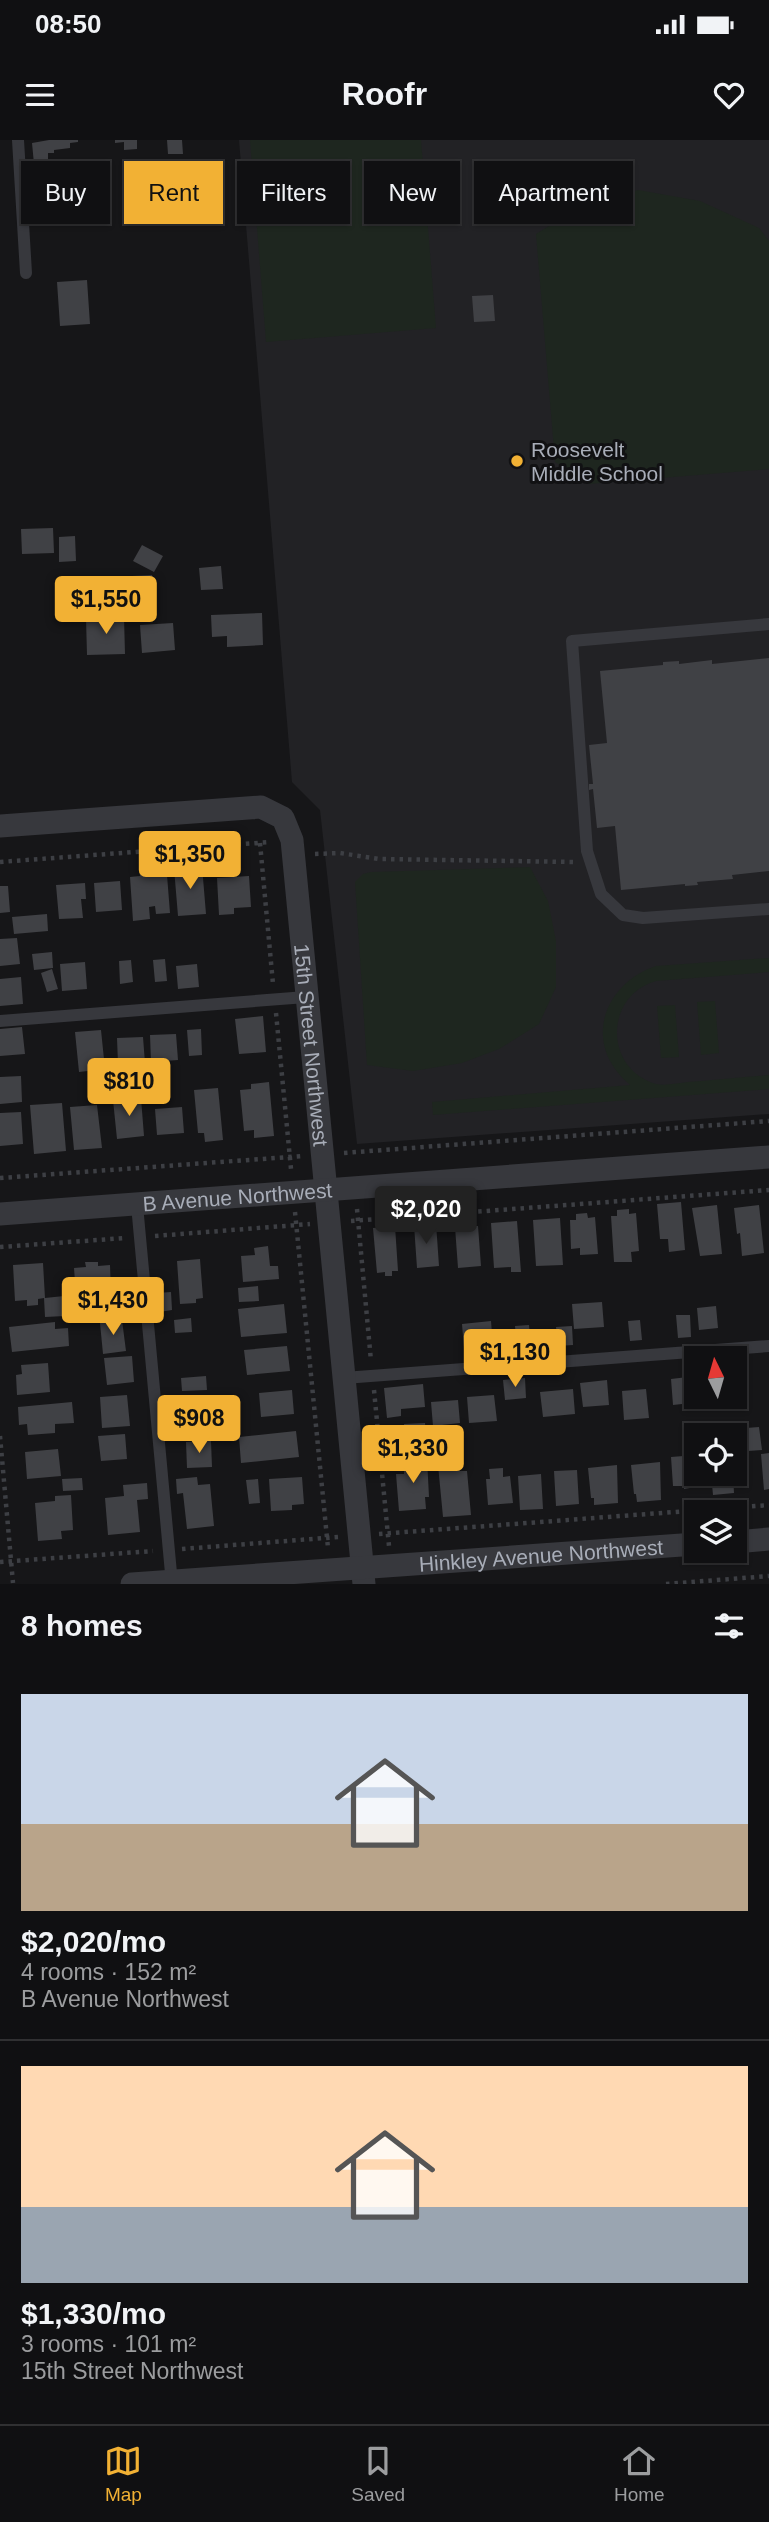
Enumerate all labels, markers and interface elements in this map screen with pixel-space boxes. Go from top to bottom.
text: 08:50 [35,9,102,39]
icon: menu [21,76,59,114]
text: Roofr [342,76,427,112]
icon: heart [710,76,748,114]
chip: Buy [21,161,110,224]
chip: Rent [124,161,223,224]
chip: Filters [237,161,350,224]
chip: New [364,161,460,224]
chip: Apartment [474,161,633,224]
place label: Roosevelt Middle School [531,438,663,485]
marker: Roosevelt Middle School [509,453,525,469]
pin: $1,550 [49,576,163,636]
text: $1,550 [71,586,141,612]
pin: $1,350 [133,832,247,891]
text: $1,350 [155,841,225,867]
street label: 15th Street Northwest [291,943,333,1147]
pin: $810 [88,1058,170,1118]
text: $810 [103,1068,155,1094]
street label: B Avenue Northwest [142,1178,333,1215]
pin: $2,020 [369,1186,483,1246]
text: $2,020 [391,1196,461,1222]
pin: $1,430 [56,1278,170,1337]
text: $1,430 [78,1287,148,1313]
pin: $1,130 [458,1330,572,1389]
text: $1,130 [480,1339,550,1365]
north arrow [684,1346,747,1409]
map controls [684,1346,747,1563]
pin: $908 [158,1396,240,1455]
text: $908 [173,1405,225,1431]
button: locate [684,1423,747,1486]
pin: $1,330 [356,1426,470,1485]
text: $1,330 [378,1435,448,1461]
button: layers [684,1500,747,1563]
street label: Hinkley Avenue Northwest [418,1535,664,1575]
icon: filters [710,1607,748,1645]
text: 8 homes [21,1609,143,1642]
icon: home [322,1740,448,1866]
text: $2,020/mo [21,1925,166,1958]
text: 4 rooms · 152 m² [21,1959,196,1985]
text: B Avenue Northwest [21,1986,229,2012]
icon: home [322,2112,448,2238]
text: $1,330/mo [21,2297,166,2330]
text: 3 rooms · 101 m² [21,2331,196,2357]
text: 15th Street Northwest [21,2358,243,2384]
tab: Map [104,2442,142,2506]
tab: Saved [351,2442,405,2506]
tab: Home [614,2442,665,2506]

